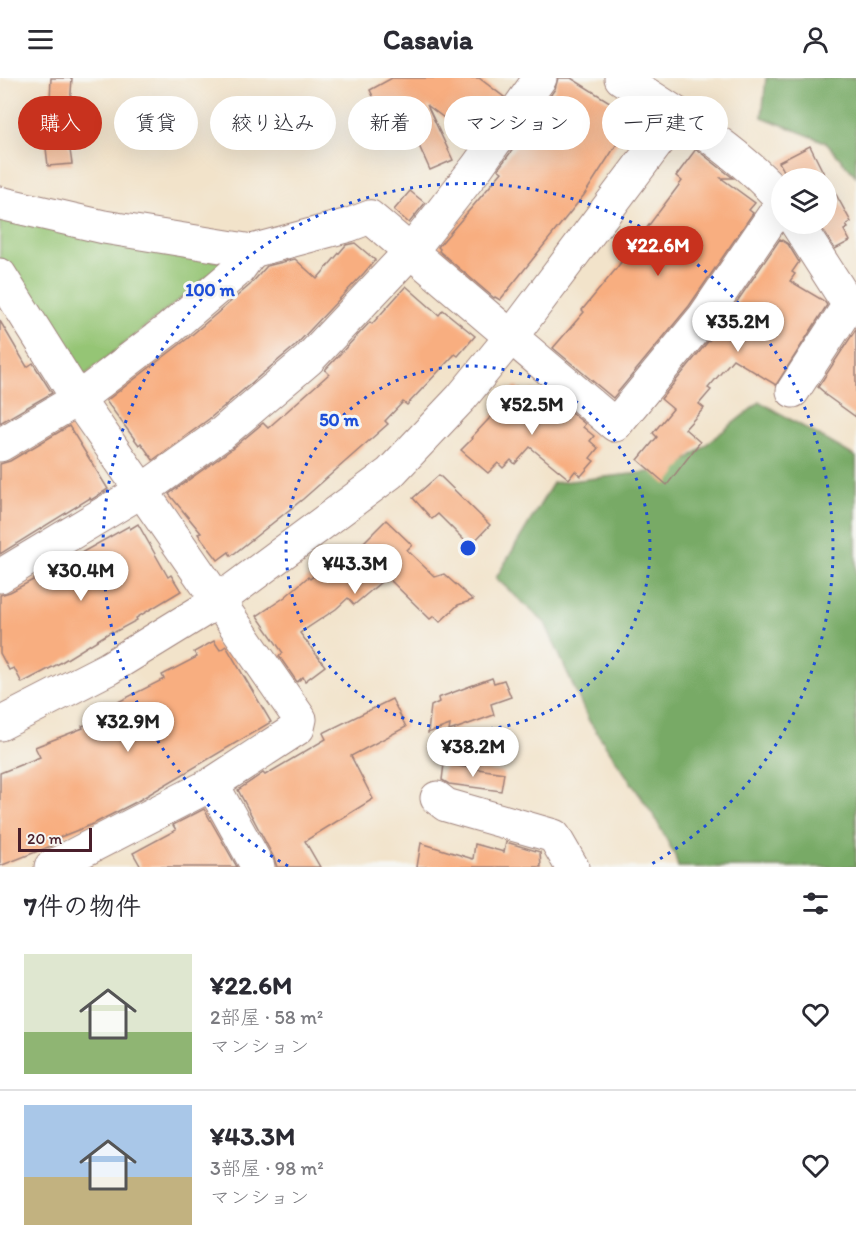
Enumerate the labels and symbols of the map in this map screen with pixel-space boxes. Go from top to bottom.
pin: ¥22.6M [609,226,707,277]
text: 100 m [185,279,236,301]
pin: ¥35.2M [689,302,787,353]
pin: ¥52.5M [483,385,581,436]
text: 50 m [319,409,360,431]
centre of rings [458,538,478,558]
pin: ¥43.3M [306,544,404,595]
pin: ¥30.4M [32,551,130,602]
pin: ¥32.9M [79,702,177,753]
pin: ¥38.2M [424,727,522,778]
scale bar [18,825,92,852]

